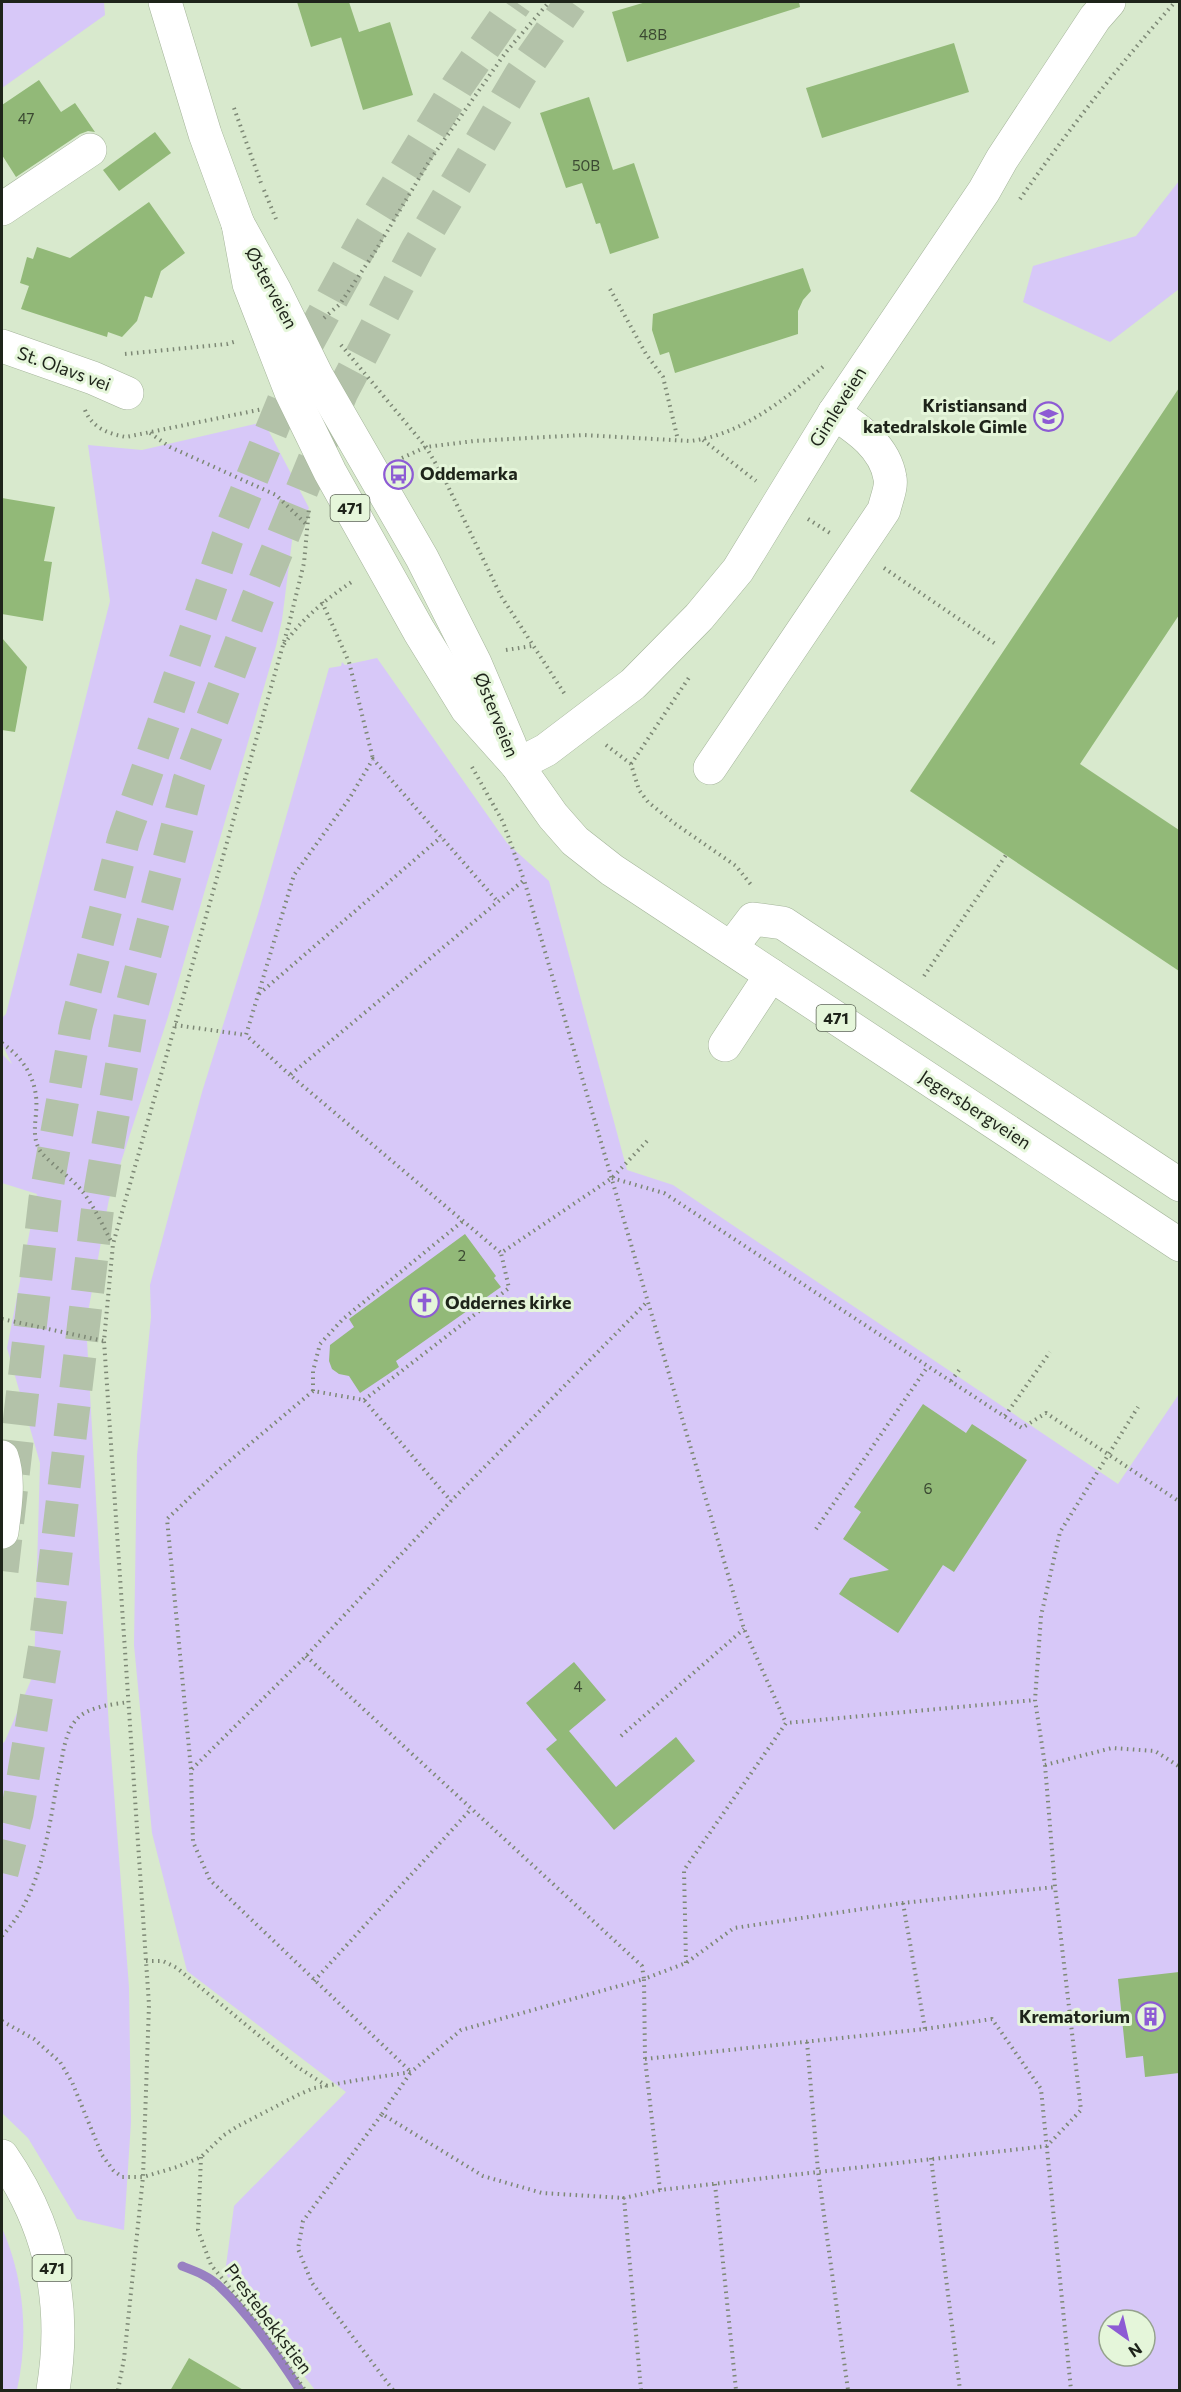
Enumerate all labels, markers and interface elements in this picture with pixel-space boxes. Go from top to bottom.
house number: 48B [639,25,667,43]
house number: 47 [18,109,34,127]
house number: 50B [572,156,600,174]
street label: Østerveien [241,243,303,332]
street label: St. Olavs vei [15,341,114,395]
street label: Gimleveien [804,362,870,451]
place label: Kristiansand katedralskole Gimle [863,394,1027,437]
school or university icon: Kristiansand katedralskole Gimle [1032,400,1064,432]
bus stop icon: Oddemarka [383,458,415,490]
place label: Oddemarka [420,462,518,484]
road number: 471 [330,495,370,521]
street label: Østerveien [470,669,524,760]
road number: 471 [816,1005,856,1031]
street label: Jegersbergveien [916,1065,1036,1153]
house number: 2 [458,1246,466,1264]
church icon: Oddernes kirke [408,1287,440,1319]
place label: Oddernes kirke [445,1291,571,1313]
house number: 6 [923,1479,933,1497]
house number: 4 [574,1677,583,1695]
building icon: Krematorium [1135,2001,1167,2033]
place label: Krematorium [1019,2005,1130,2027]
road number: 471 [32,2255,72,2281]
street label: Prestebekkstien [220,2259,317,2378]
north arrow [1097,2308,1157,2368]
text: N [1125,2340,1146,2362]

